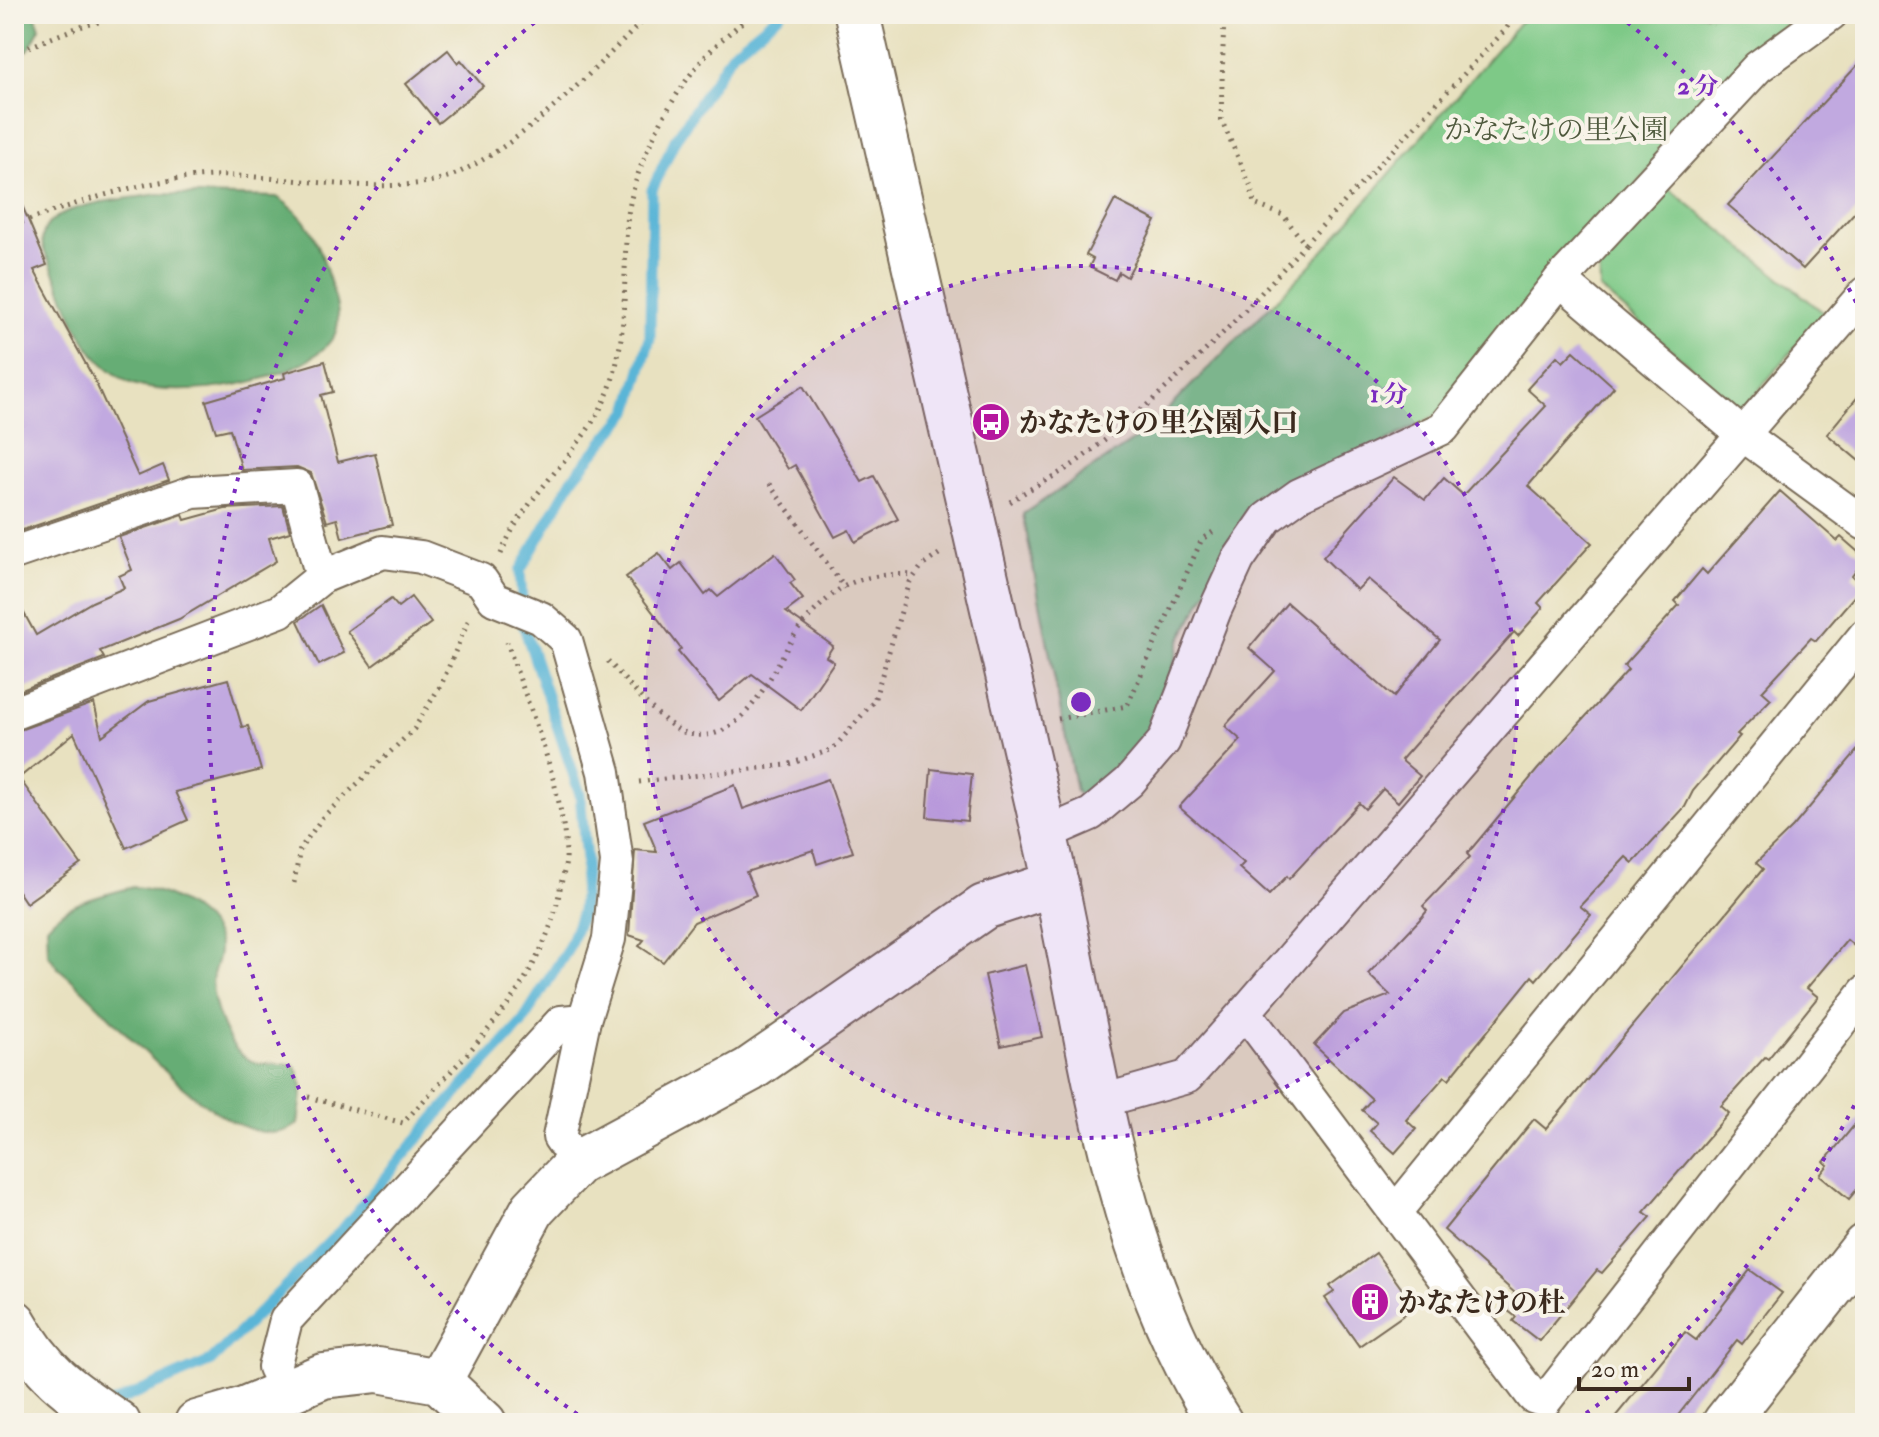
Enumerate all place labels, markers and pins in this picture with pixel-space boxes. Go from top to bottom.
bus stop icon: かなたけの里公園入口 [970,401,1012,443]
place label: かなたけの里公園入口 [1019,406,1299,441]
centre of rings [1067,688,1095,716]
building icon: かなたけの杜 [1349,1281,1391,1323]
place label: かなたけの杜 [1398,1286,1566,1321]

